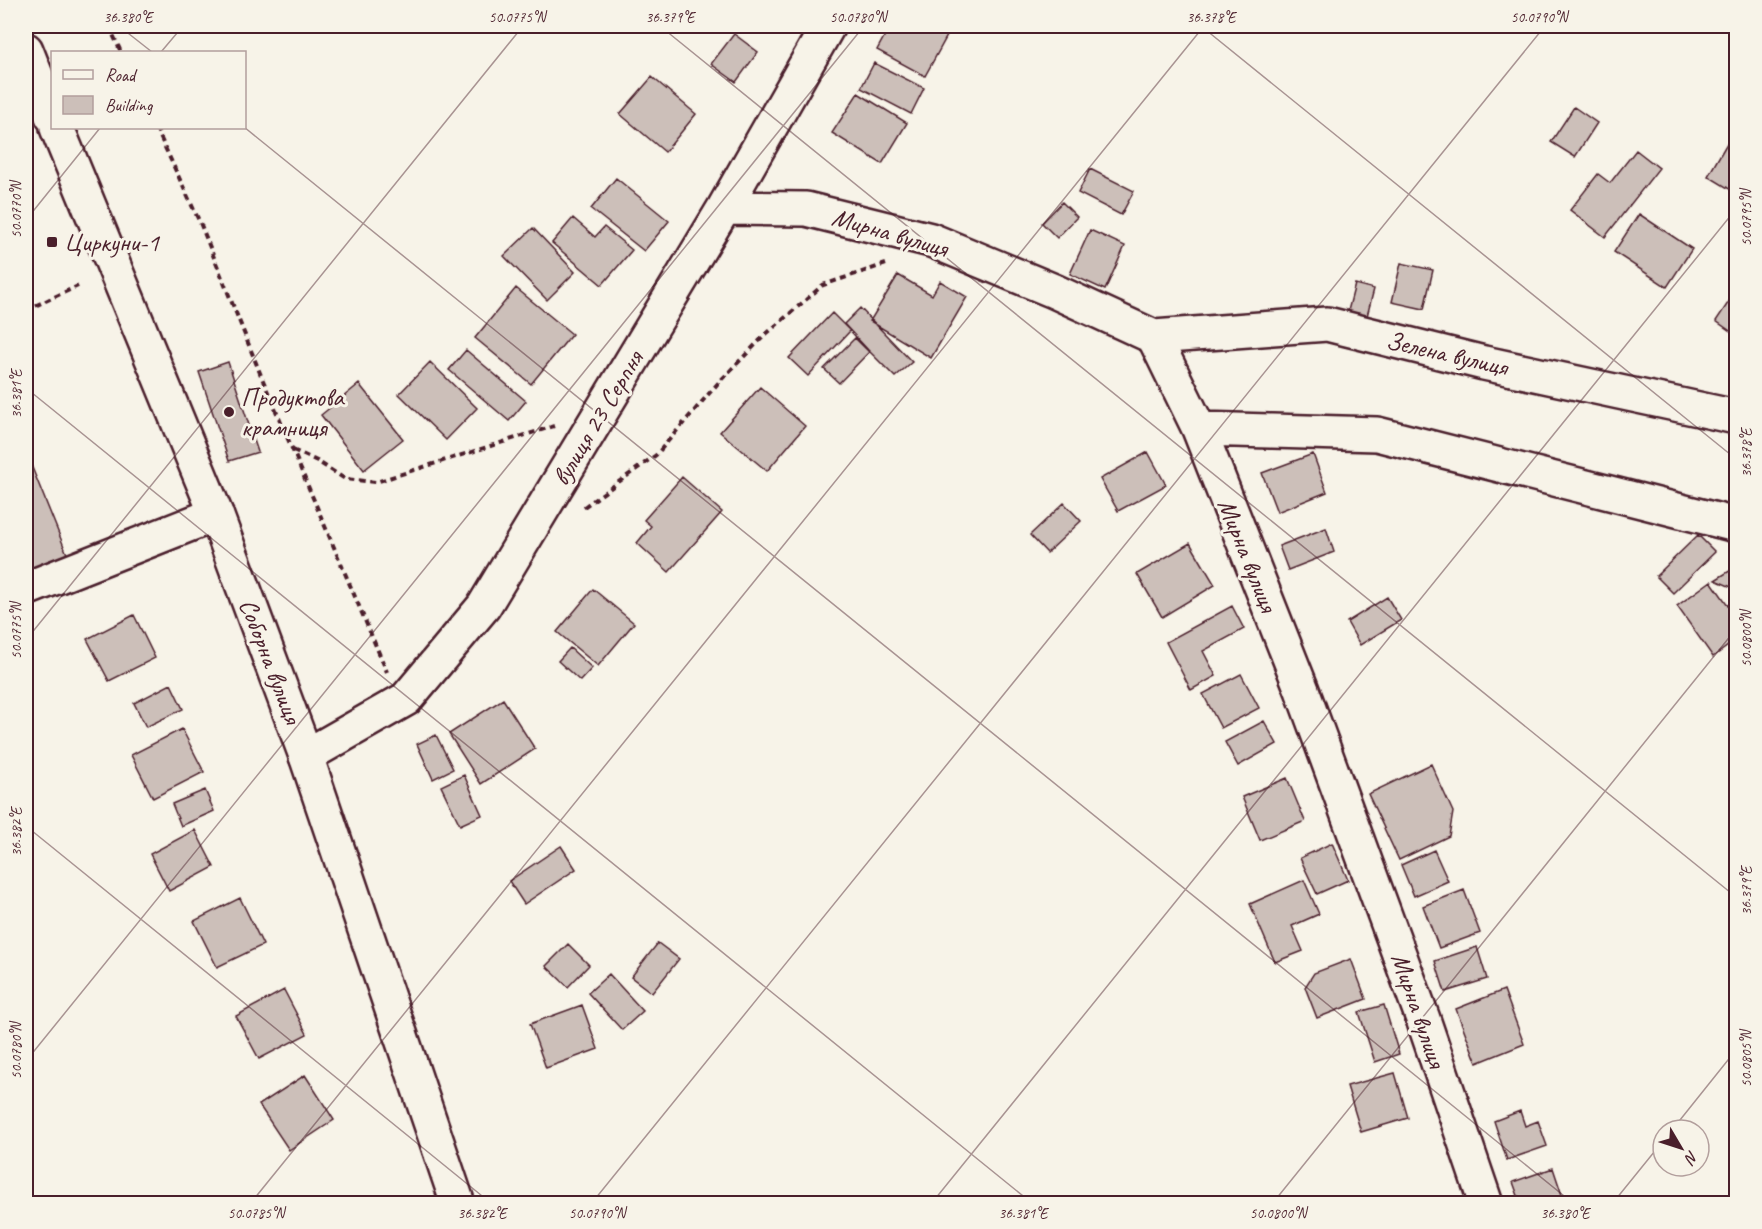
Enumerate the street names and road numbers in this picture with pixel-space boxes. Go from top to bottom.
street label: Мирна вулиця [828,200,953,265]
street label: Зелена вулиця [1383,324,1513,384]
street label: вулиця 23 Серпня [544,343,652,492]
street label: Мирна вулиця [1210,494,1286,618]
street label: Соборна вулиця [232,594,310,730]
street label: Мирна вулиця [1384,949,1454,1073]

